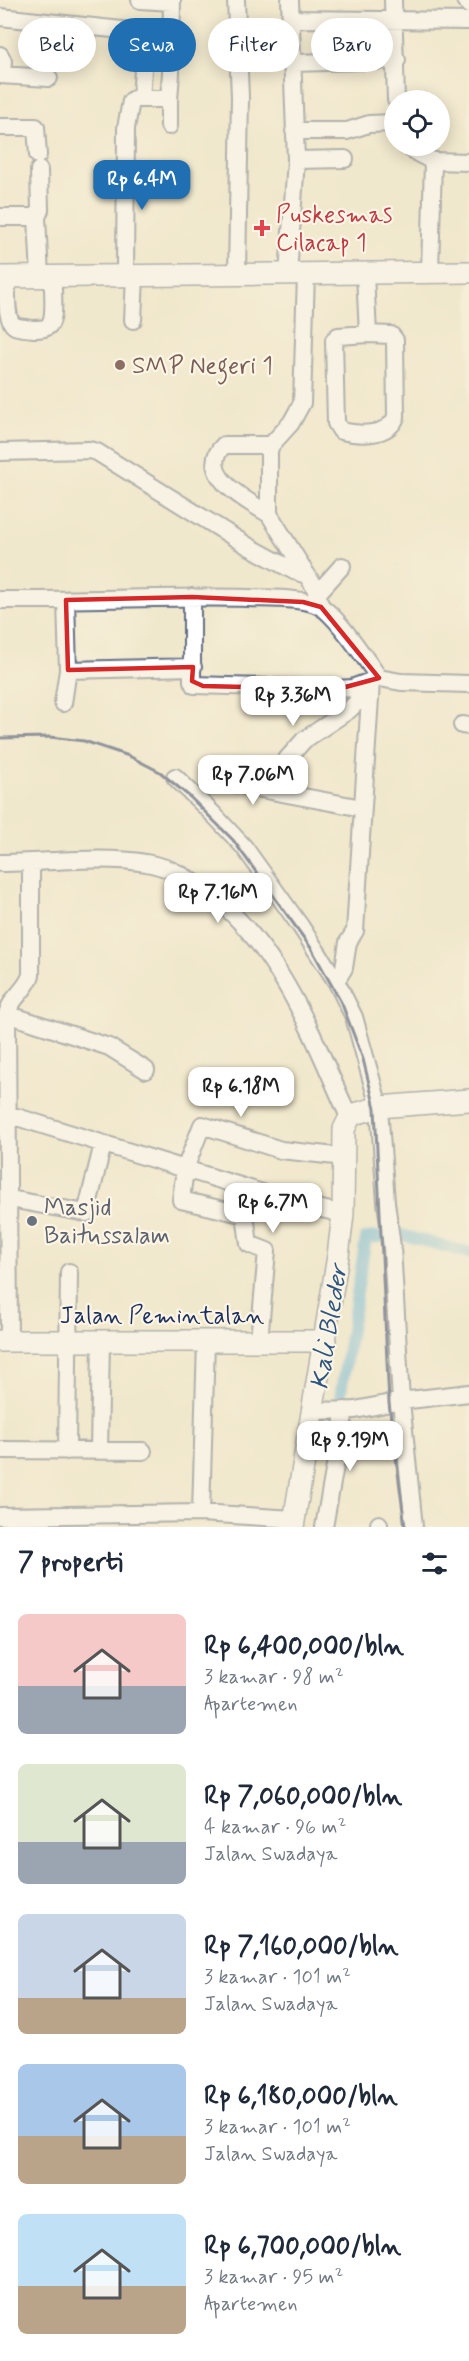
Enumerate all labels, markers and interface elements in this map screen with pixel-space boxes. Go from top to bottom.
chip: Beli [18,18,96,72]
chip: Sewa [108,18,196,72]
chip: Filter [208,18,299,72]
chip: Baru [311,18,393,72]
map controls [384,90,450,156]
button: locate [384,90,450,156]
pin: Rp 6.4M [87,160,197,211]
text: Rp 6.4M [107,166,177,193]
place label: Puskesmas Cilacap 1 [276,200,392,259]
marker: Puskesmas Cilacap 1 [253,219,271,237]
place label: SMP Negeri 1 [132,351,273,385]
marker: SMP Negeri 1 [113,358,127,372]
pin: Rp 3.36M [231,676,355,727]
text: Rp 3.36M [255,682,331,709]
pin: Rp 7.06M [191,755,315,806]
text: Rp 7.06M [212,761,294,788]
pin: Rp 7.16M [156,873,280,924]
text: Rp 7.16M [178,879,258,906]
pin: Rp 6.18M [179,1067,303,1118]
text: Rp 6.18M [202,1073,280,1100]
pin: Rp 6.7M [218,1183,328,1234]
text: Rp 6.7M [238,1189,308,1216]
place label: Masjid Baitussalam [44,1193,170,1252]
marker: Masjid Baitussalam [25,1214,39,1228]
water label: Kali Bleder [303,1260,357,1392]
street label: Jalan Pemintalan [60,1301,264,1332]
pin: Rp 9.19M [288,1421,412,1472]
text: Rp 9.19M [311,1427,389,1454]
text: 7 properti [18,1546,123,1580]
icon: filters [418,1547,451,1580]
text: Rp 6,400,000/bln [204,1630,404,1664]
icon: home [66,1638,138,1710]
text: 3 kamar · 98 m² [204,1664,344,1691]
text: Apartemen [204,1691,297,1718]
text: Rp 7,060,000/bln [204,1780,402,1814]
icon: home [66,1788,138,1860]
text: 4 kamar · 96 m² [204,1814,346,1841]
text: Jalan Swadaya [204,1841,338,1868]
text: Rp 7,160,000/bln [204,1930,398,1964]
icon: home [66,1938,138,2010]
text: 3 kamar · 101 m² [204,1964,351,1991]
text: Jalan Swadaya [204,1991,338,2018]
text: Rp 6,180,000/bln [204,2080,398,2114]
icon: home [66,2088,138,2160]
text: 3 kamar · 101 m² [204,2114,351,2141]
text: Jalan Swadaya [204,2141,338,2168]
text: Rp 6,700,000/bln [204,2230,401,2264]
icon: home [66,2238,138,2310]
text: 3 kamar · 95 m² [204,2264,343,2291]
text: Apartemen [204,2291,297,2318]

